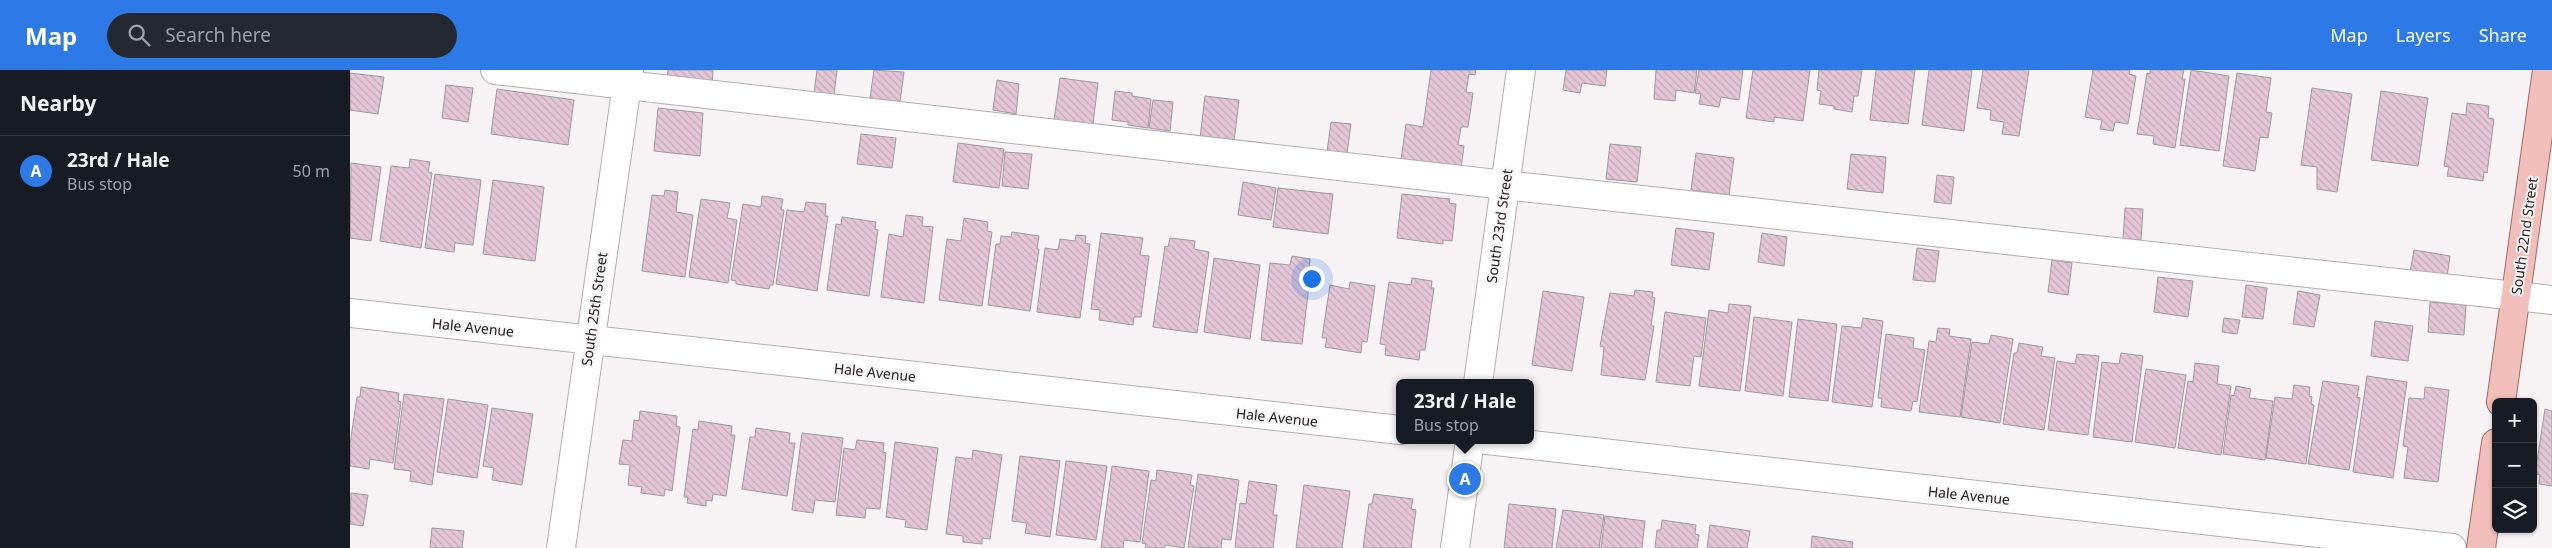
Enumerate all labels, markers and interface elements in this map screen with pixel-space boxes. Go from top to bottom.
search box [107,13,457,58]
text: Map [25,19,77,52]
icon: search [125,21,153,49]
text: Search here [165,22,271,48]
text: Map [2330,23,2368,47]
text: Layers [2396,23,2451,47]
text: Share [2479,23,2527,47]
text: Nearby [20,89,96,117]
text: 23rd / Hale [67,147,170,173]
text: A [30,160,42,182]
text: 50 m [293,160,330,182]
street label: South 23rd Street [1482,168,1516,284]
text: Bus stop [67,173,132,195]
street label: South 22nd Street [2506,176,2542,296]
street label: South 25th Street [577,251,611,367]
your location [1299,266,1325,292]
street label: Hale Avenue [431,313,515,341]
street label: Hale Avenue [833,358,917,386]
popup [1396,379,1534,444]
text: 23rd / Hale [1414,388,1516,414]
map controls [2492,398,2537,533]
button: + [2492,398,2537,443]
street label: Hale Avenue [1235,403,1319,431]
text: Bus stop [1414,414,1479,436]
button: − [2492,443,2537,488]
pin: A [1449,460,1481,498]
street label: Hale Avenue [1927,481,2011,509]
button: layers [2492,488,2537,533]

